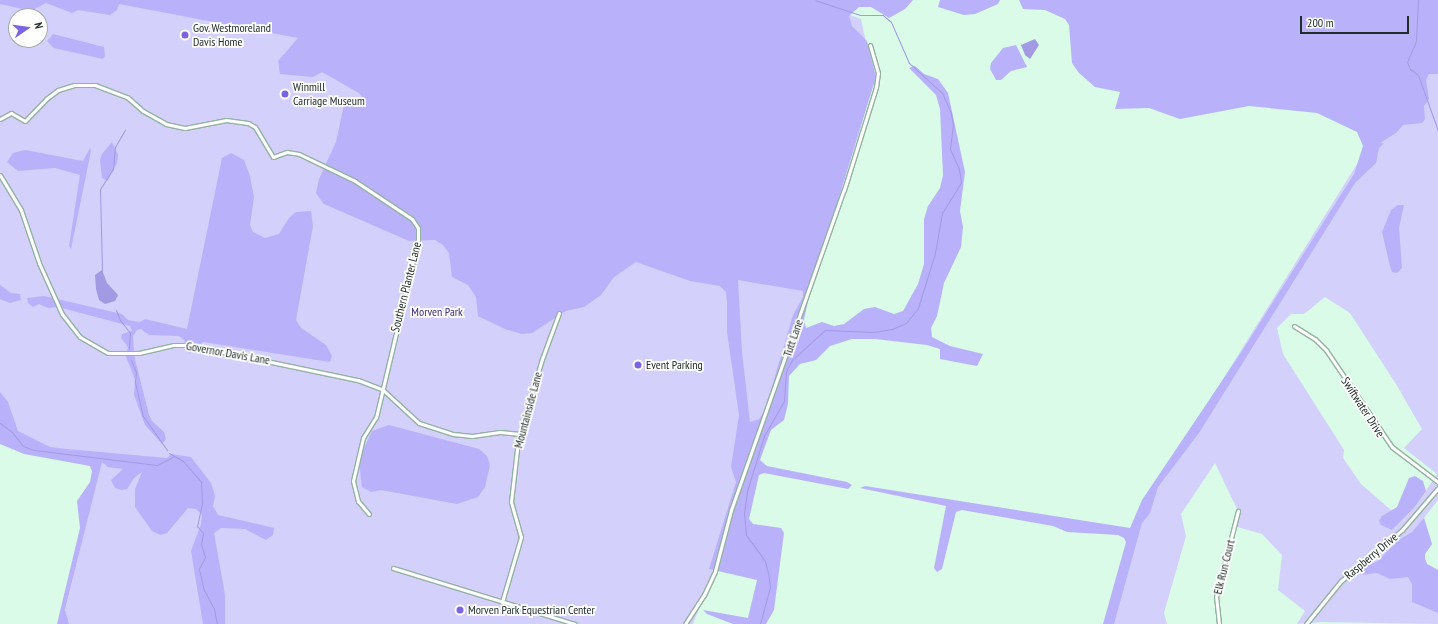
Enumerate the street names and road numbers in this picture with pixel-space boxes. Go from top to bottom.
street label: Southern Planter Lane [388,240,424,334]
street label: Tutt Lane [780,317,806,359]
street label: Governor Davis Lane [185,339,271,367]
street label: Mountainside Lane [511,370,545,450]
street label: Swiftwater Drive [1338,374,1388,440]
street label: Raspberry Drive [1341,529,1401,583]
street label: Elk Run Court [1210,538,1238,596]

